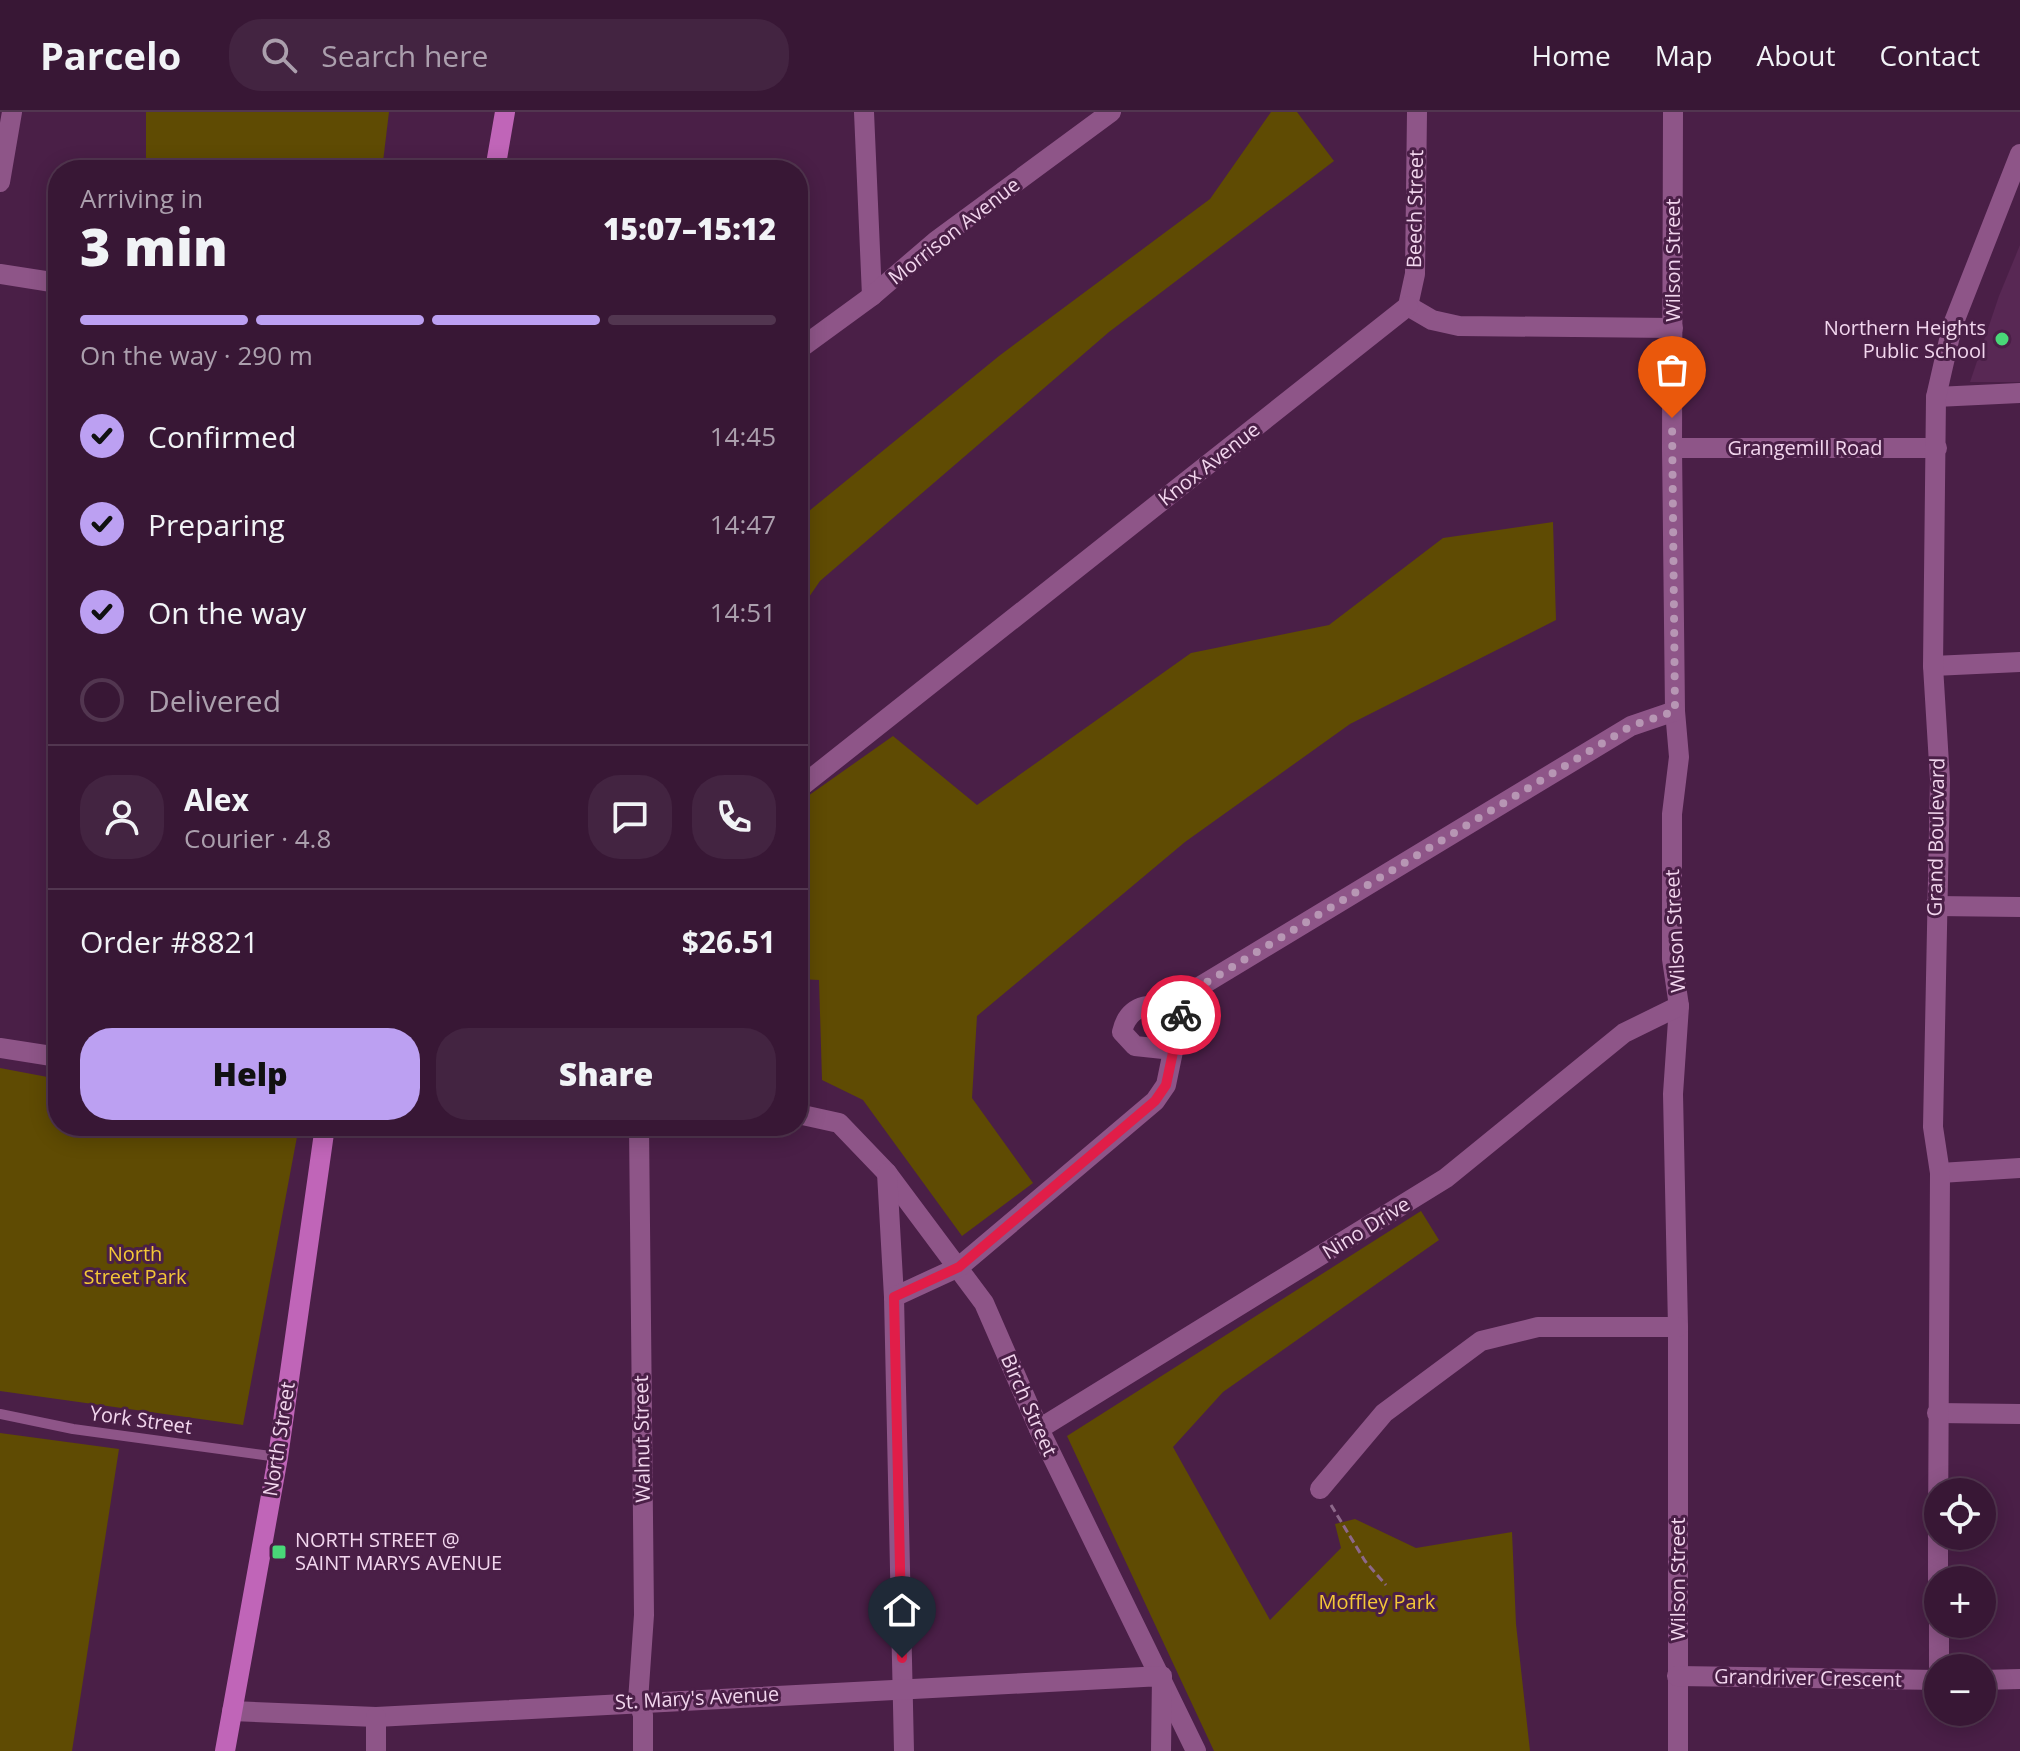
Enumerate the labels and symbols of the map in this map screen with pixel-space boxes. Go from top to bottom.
street label: Beech Street [1400,150,1429,268]
street label: Morrison Avenue [882,171,1025,291]
street label: Wilson Street [1659,198,1686,322]
place label: Northern Heights Public School [1824,314,1986,364]
marker: Northern Heights Public School [1993,330,2011,348]
pin [1638,336,1706,418]
street label: Knox Avenue [1152,415,1265,512]
street label: Grangemill Road [1728,434,1882,461]
street label: Grand Boulevard [1921,757,1950,916]
street label: Wilson Street [1658,869,1691,993]
courier [1141,975,1221,1055]
street label: Nino Drive [1317,1190,1415,1265]
park label: North Street Park [84,1240,187,1290]
street label: Birch Street [995,1349,1064,1460]
street label: Walnut Street [627,1375,656,1503]
street label: North Street [256,1380,301,1498]
street label: York Street [88,1399,194,1440]
street label: Wilson Street [1664,1517,1691,1641]
place label: NORTH STREET @ SAINT MARYS AVENUE [295,1526,502,1576]
marker: NORTH STREET @ SAINT MARYS AVENUE [270,1543,288,1561]
pin [868,1576,936,1658]
park label: Moffley Park [1319,1588,1436,1615]
street label: Grandriver Crescent [1714,1662,1902,1693]
street label: St. Mary's Avenue [614,1680,780,1715]

